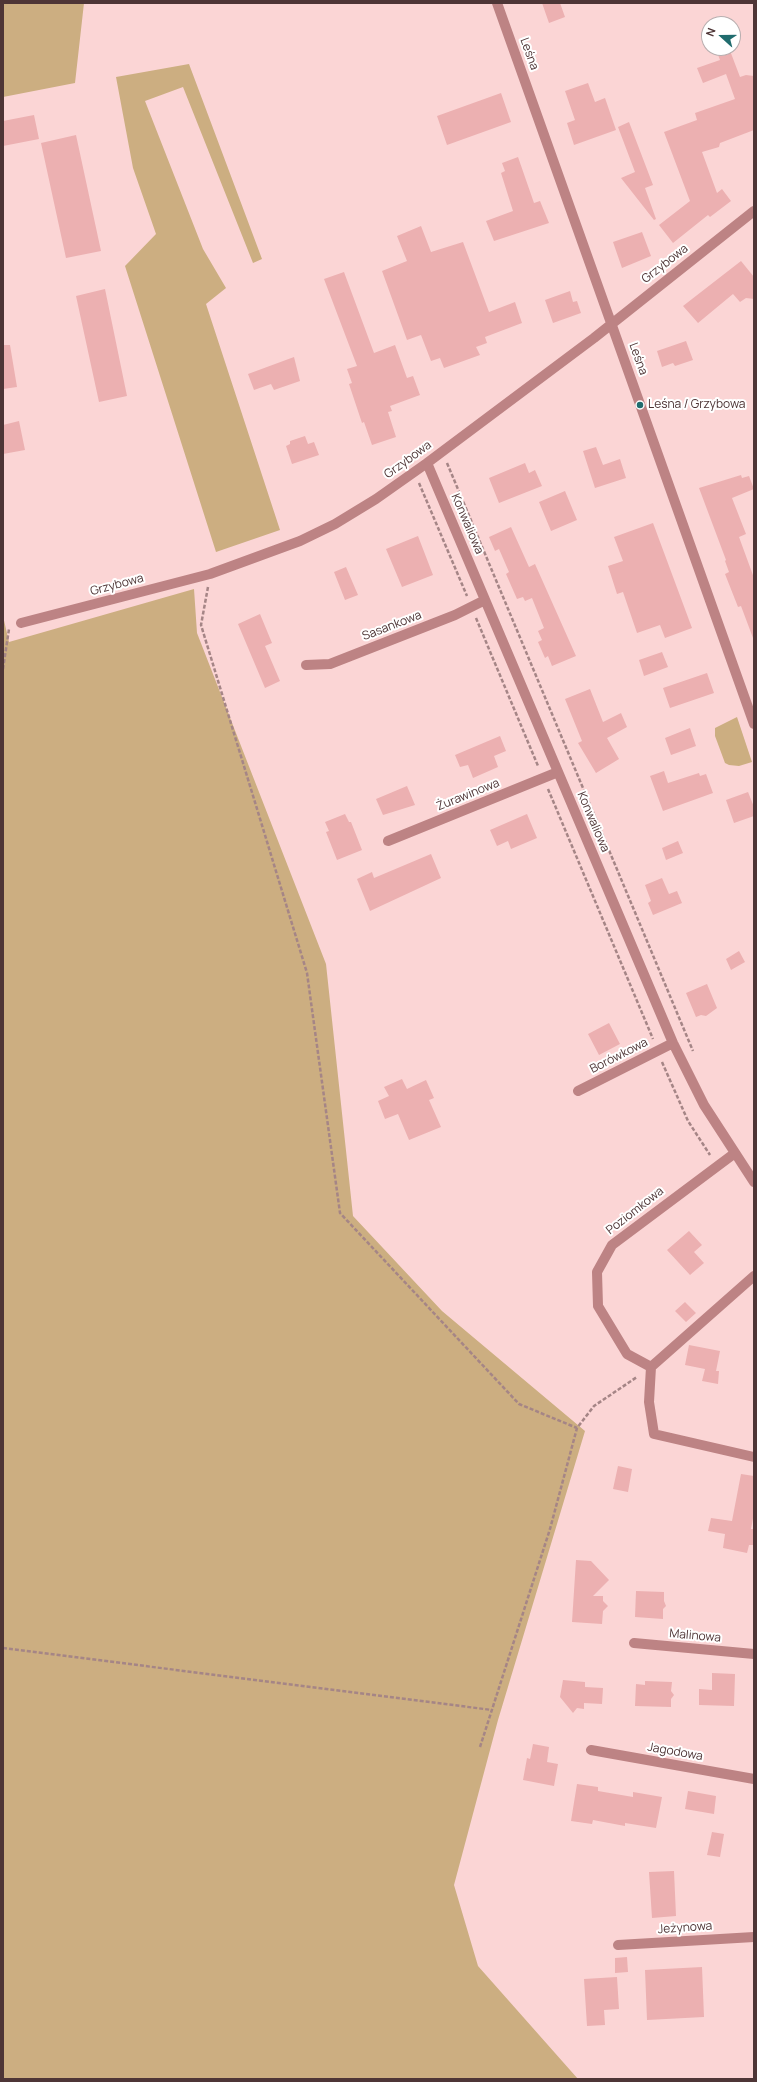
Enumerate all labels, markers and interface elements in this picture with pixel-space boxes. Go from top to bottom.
north arrow [701,16,741,56]
text: N [702,26,719,38]
street label: Leśna [517,36,541,72]
street label: Grzybowa [639,241,691,287]
street label: Leśna [626,341,650,377]
place label: Leśna / Grzybowa [648,398,745,412]
marker: Leśna / Grzybowa [635,400,645,410]
street label: Grzybowa [382,438,434,482]
street label: Konwaliowa [448,492,486,556]
street label: Grzybowa [89,571,145,599]
street label: Sasankowa [360,608,424,644]
street label: Żurawinowa [434,776,502,814]
street label: Konwaliowa [574,790,612,854]
street label: Borówkowa [588,1035,650,1077]
street label: Poziomkowa [603,1184,667,1238]
street label: Malinowa [669,1627,721,1645]
street label: Jagodowa [646,1740,704,1764]
street label: Jeżynowa [657,1919,713,1937]

